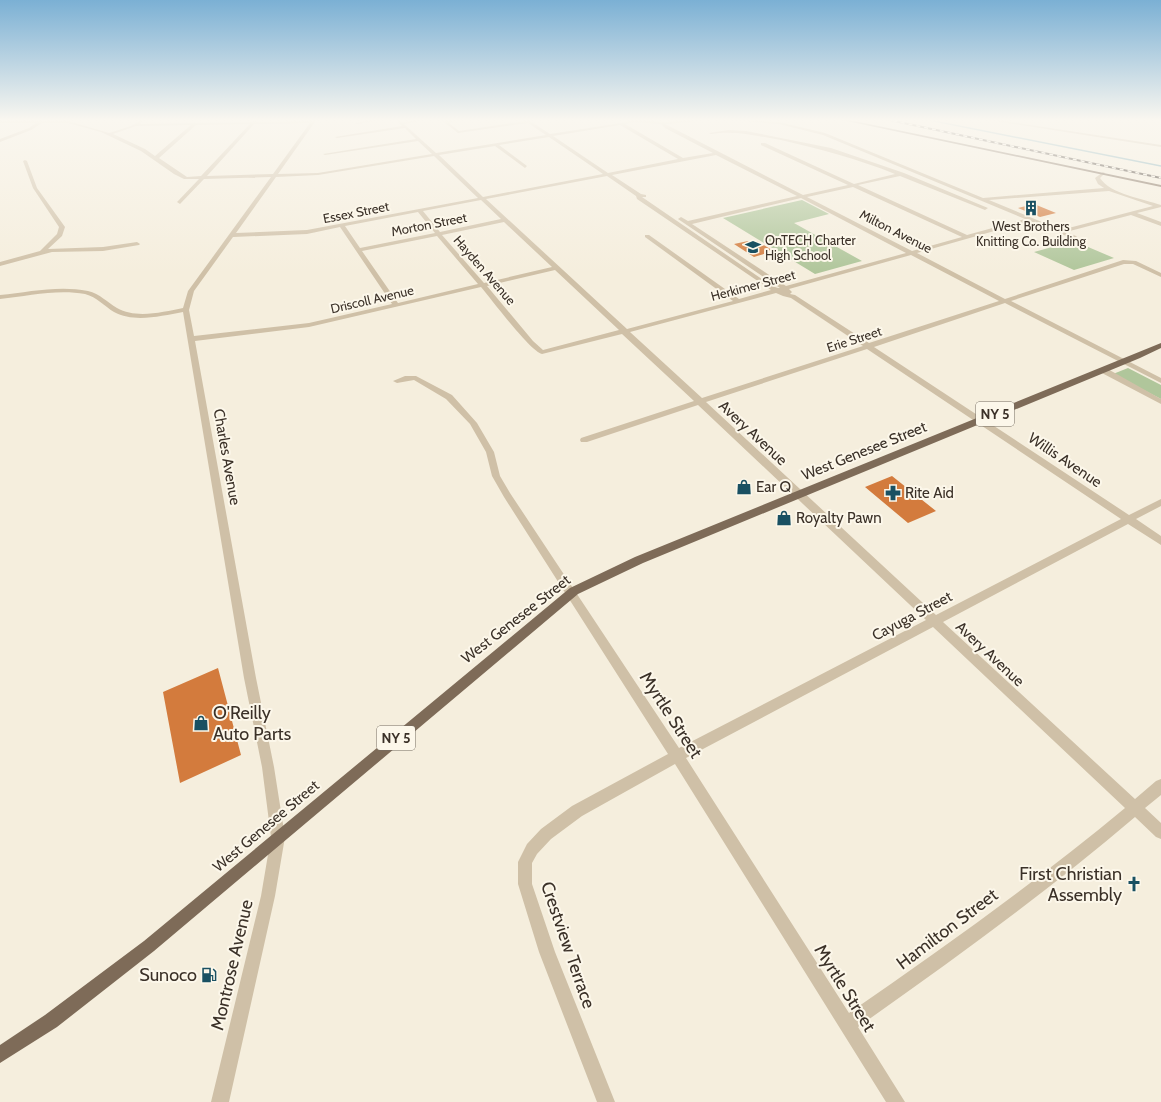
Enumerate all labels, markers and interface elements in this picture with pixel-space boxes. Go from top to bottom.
street label: Essex Street [322,198,391,226]
building icon: West Brothers Knitting Co. Building [1022,199,1040,217]
street label: Milton Avenue [857,206,935,256]
street label: Morton Street [390,209,469,239]
place label: West Brothers Knitting Co. Building [976,218,1087,249]
street label: Hayden Avenue [451,232,520,308]
place label: OnTECH Charter High School [765,232,856,263]
school or university icon: OnTECH Charter High School [744,238,762,256]
street label: Herkimer Street [709,266,798,304]
street label: Driscoll Avenue [329,282,415,316]
street label: Erie Street [824,322,884,355]
street label: Avery Avenue [715,397,791,469]
road number: NY 5 [976,402,1014,426]
street label: Charles Avenue [210,407,244,507]
street label: West Genesee Street [799,418,929,484]
street label: Willis Avenue [1025,429,1105,491]
shop icon: Ear Q [735,478,753,496]
place label: Ear Q [756,478,791,496]
pharmacy icon: Rite Aid [884,484,902,502]
place label: Rite Aid [905,484,954,502]
shop icon: Royalty Pawn [775,509,793,527]
place label: Royalty Pawn [796,509,882,527]
street label: West Genesee Street [458,571,574,667]
street label: Cayuga Street [869,587,955,645]
street label: Avery Avenue [952,618,1028,690]
street label: Myrtle Street [635,668,707,762]
place label: O'Reilly Auto Parts [213,702,291,745]
shop icon: O'Reilly Auto Parts [192,714,210,732]
road number: NY 5 [377,726,415,750]
street label: West Genesee Street [209,776,323,876]
place label: First Christian Assembly [1019,863,1122,906]
church icon: First Christian Assembly [1125,875,1143,893]
street label: Crestview Terrace [536,879,600,1011]
street label: Hamilton Street [892,884,1002,974]
street label: Montrose Avenue [206,898,258,1032]
street label: Myrtle Street [810,940,880,1036]
place label: Sunoco [139,964,197,986]
fuel station icon: Sunoco [200,966,218,984]

